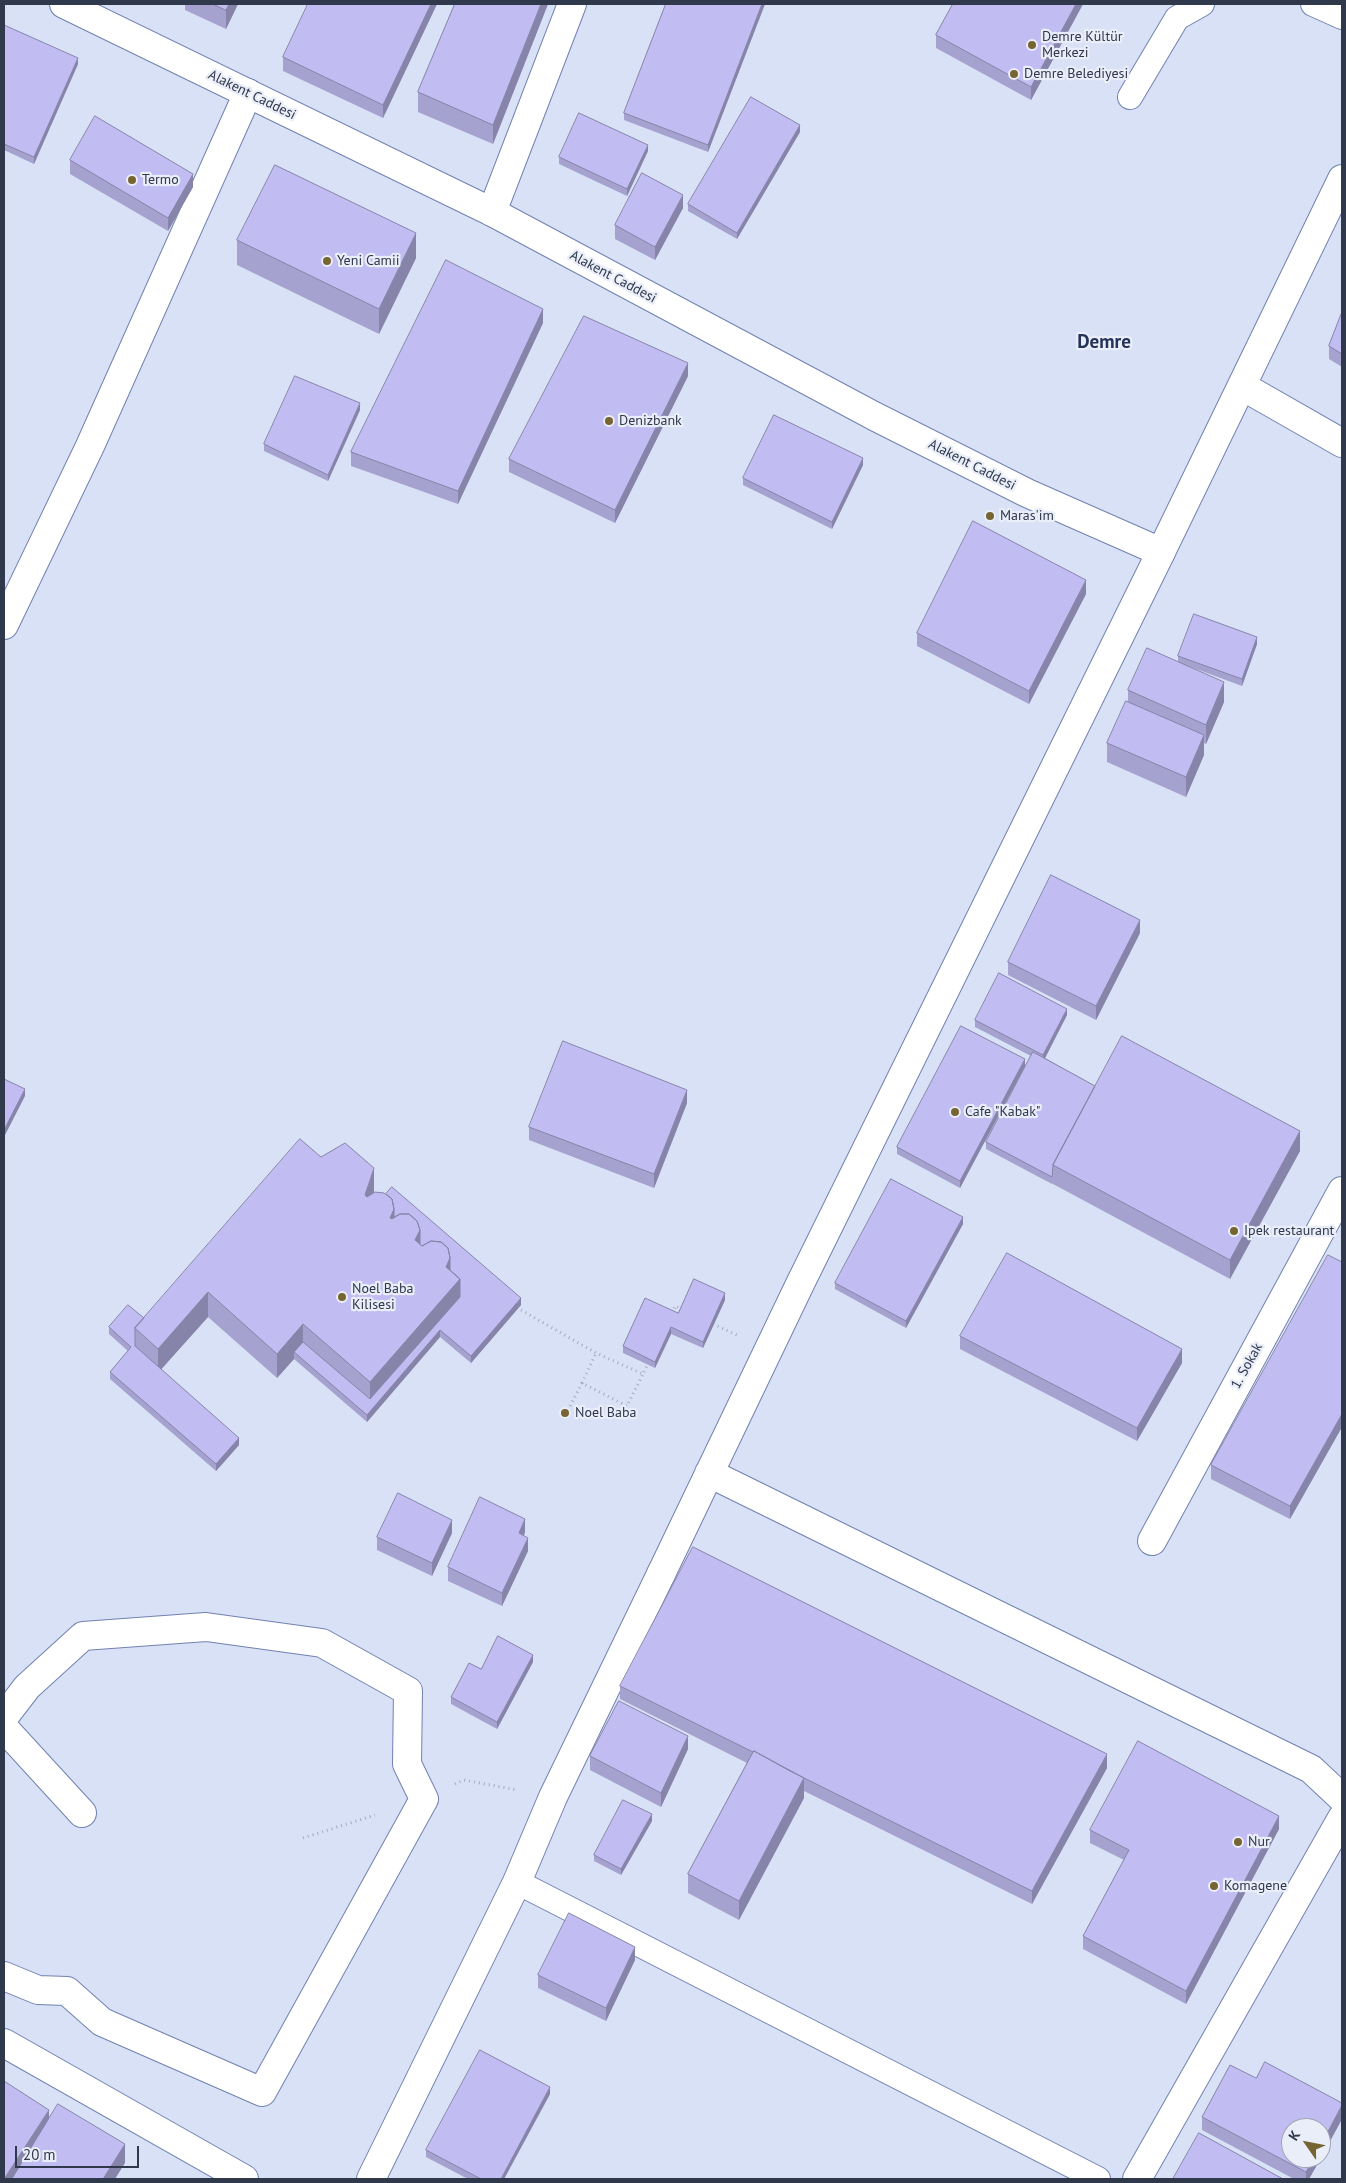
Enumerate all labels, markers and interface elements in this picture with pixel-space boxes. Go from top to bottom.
place label: Demre Kültür Merkezi [1042,29,1122,62]
marker: Demre Kültür Merkezi [1026,39,1038,51]
place label: Demre Belediyesi [1024,66,1128,82]
street label: Alakent Caddesi [205,67,299,123]
marker: Demre Belediyesi [1008,68,1020,80]
place label: Termo [142,172,179,188]
marker: Termo [126,174,138,186]
street label: Alakent Caddesi [567,247,659,307]
place label: Yeni Camii [337,253,399,269]
marker: Yeni Camii [321,255,333,267]
district label: Demre [1077,332,1131,354]
place label: Denizbank [619,413,682,429]
marker: Denizbank [603,415,615,427]
street label: Alakent Caddesi [926,436,1018,494]
place label: Maras'im [1000,508,1054,524]
marker: Maras'im [984,510,996,522]
place label: Cafe "Kabak" [965,1104,1041,1120]
marker: Cafe "Kabak" [949,1106,961,1118]
place label: Ipek restaurant [1244,1223,1334,1239]
marker: Ipek restaurant [1228,1225,1240,1237]
place label: Noel Baba Kilisesi [352,1281,413,1314]
marker: Noel Baba Kilisesi [336,1291,348,1303]
street label: 1. Sokak [1228,1340,1266,1392]
place label: Noel Baba [575,1405,636,1421]
marker: Noel Baba [559,1407,571,1419]
place label: Nur [1248,1834,1270,1850]
marker: Nur [1232,1836,1244,1848]
place label: Komagene [1224,1878,1287,1894]
marker: Komagene [1208,1880,1220,1892]
north arrow [1281,2118,1331,2168]
text: K [1284,2127,1304,2144]
scale bar [18,2136,141,2168]
text: 20 m [23,2145,56,2164]

